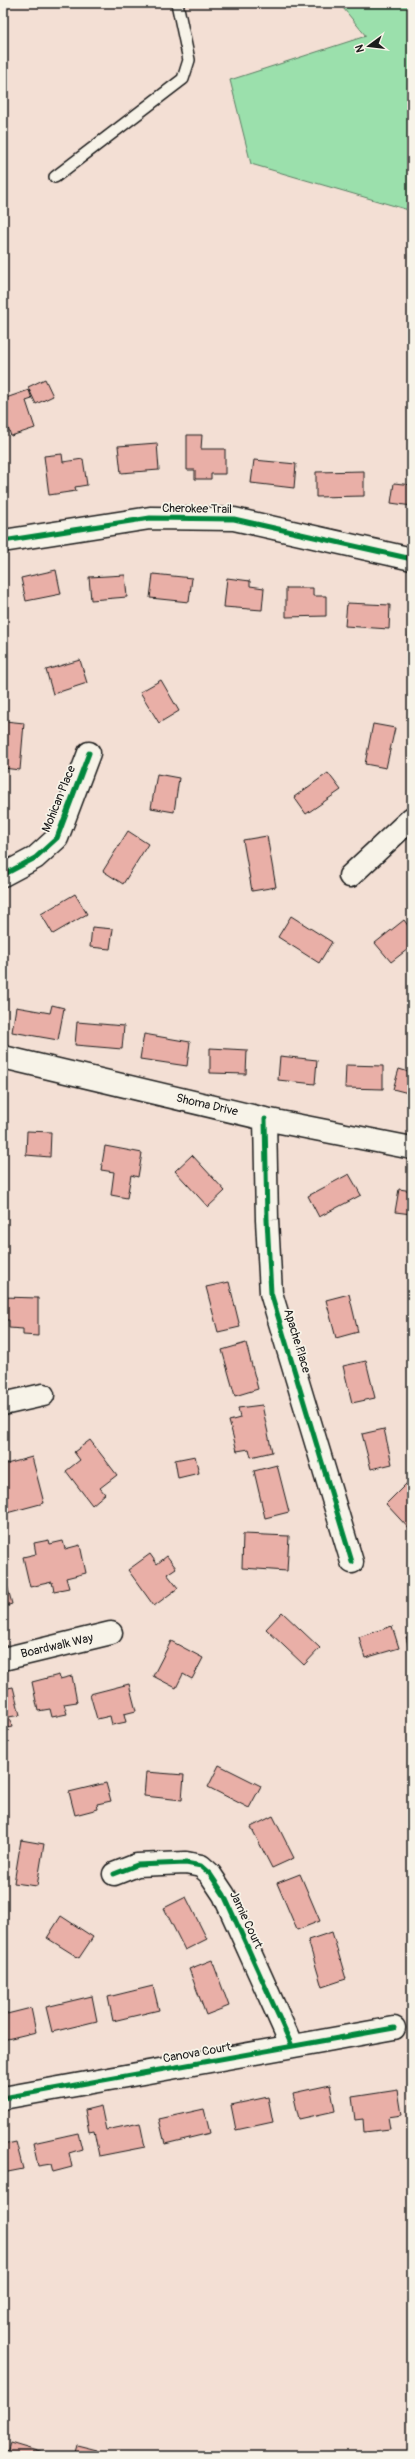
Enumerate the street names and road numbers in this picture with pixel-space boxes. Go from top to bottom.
street label: Cherokee Trail [162,501,232,517]
street label: Mohican Place [39,763,79,835]
street label: Shoma Drive [175,1091,240,1119]
street label: Apache Place [280,1307,314,1375]
street label: Boardwalk Way [19,1630,95,1662]
street label: Jamie Court [226,1889,266,1951]
street label: Canova Court [162,2040,232,2066]

